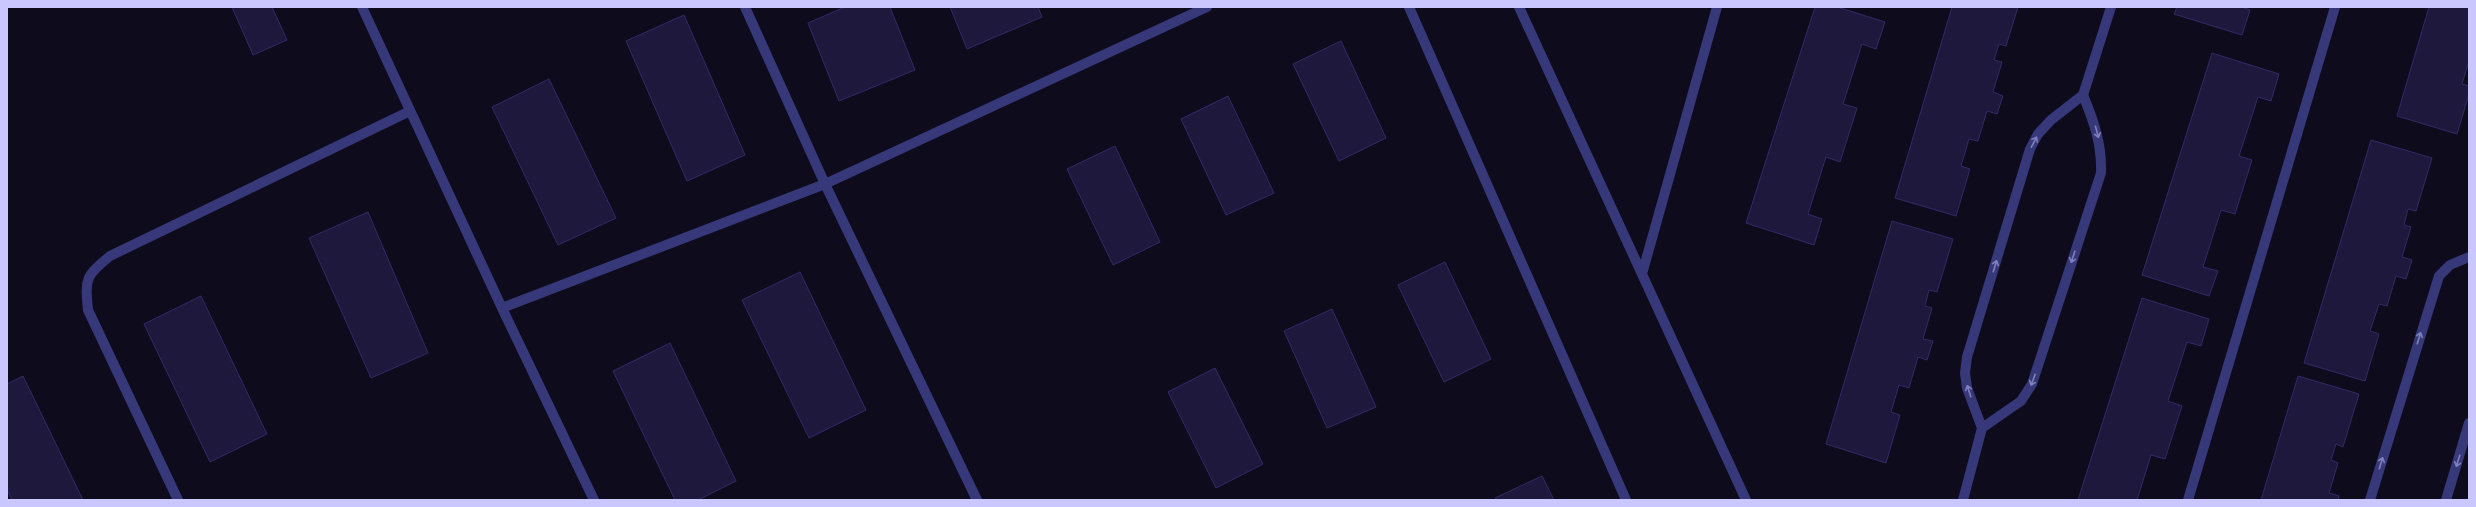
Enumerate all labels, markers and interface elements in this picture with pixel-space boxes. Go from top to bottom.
one-way arrow [2094,125,2101,138]
one-way arrow [2031,136,2038,148]
one-way arrow [2069,251,2077,263]
one-way arrow [1992,260,1999,273]
one-way arrow [2416,332,2423,345]
one-way arrow [2028,374,2036,386]
one-way arrow [1965,385,1972,398]
one-way arrow [2454,454,2461,467]
one-way arrow [2378,456,2385,469]

